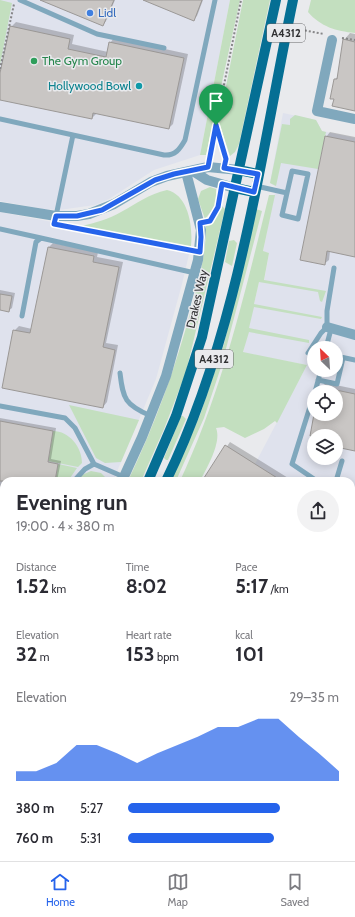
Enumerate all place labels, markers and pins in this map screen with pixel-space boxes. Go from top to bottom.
place label: Lidl [98,5,116,20]
marker: Lidl [85,8,95,18]
place label: The Gym Group [42,53,122,68]
marker: The Gym Group [29,56,39,66]
place label: Hollywood Bowl [48,78,131,93]
marker: Hollywood Bowl [134,81,144,91]
pin [199,84,233,125]

